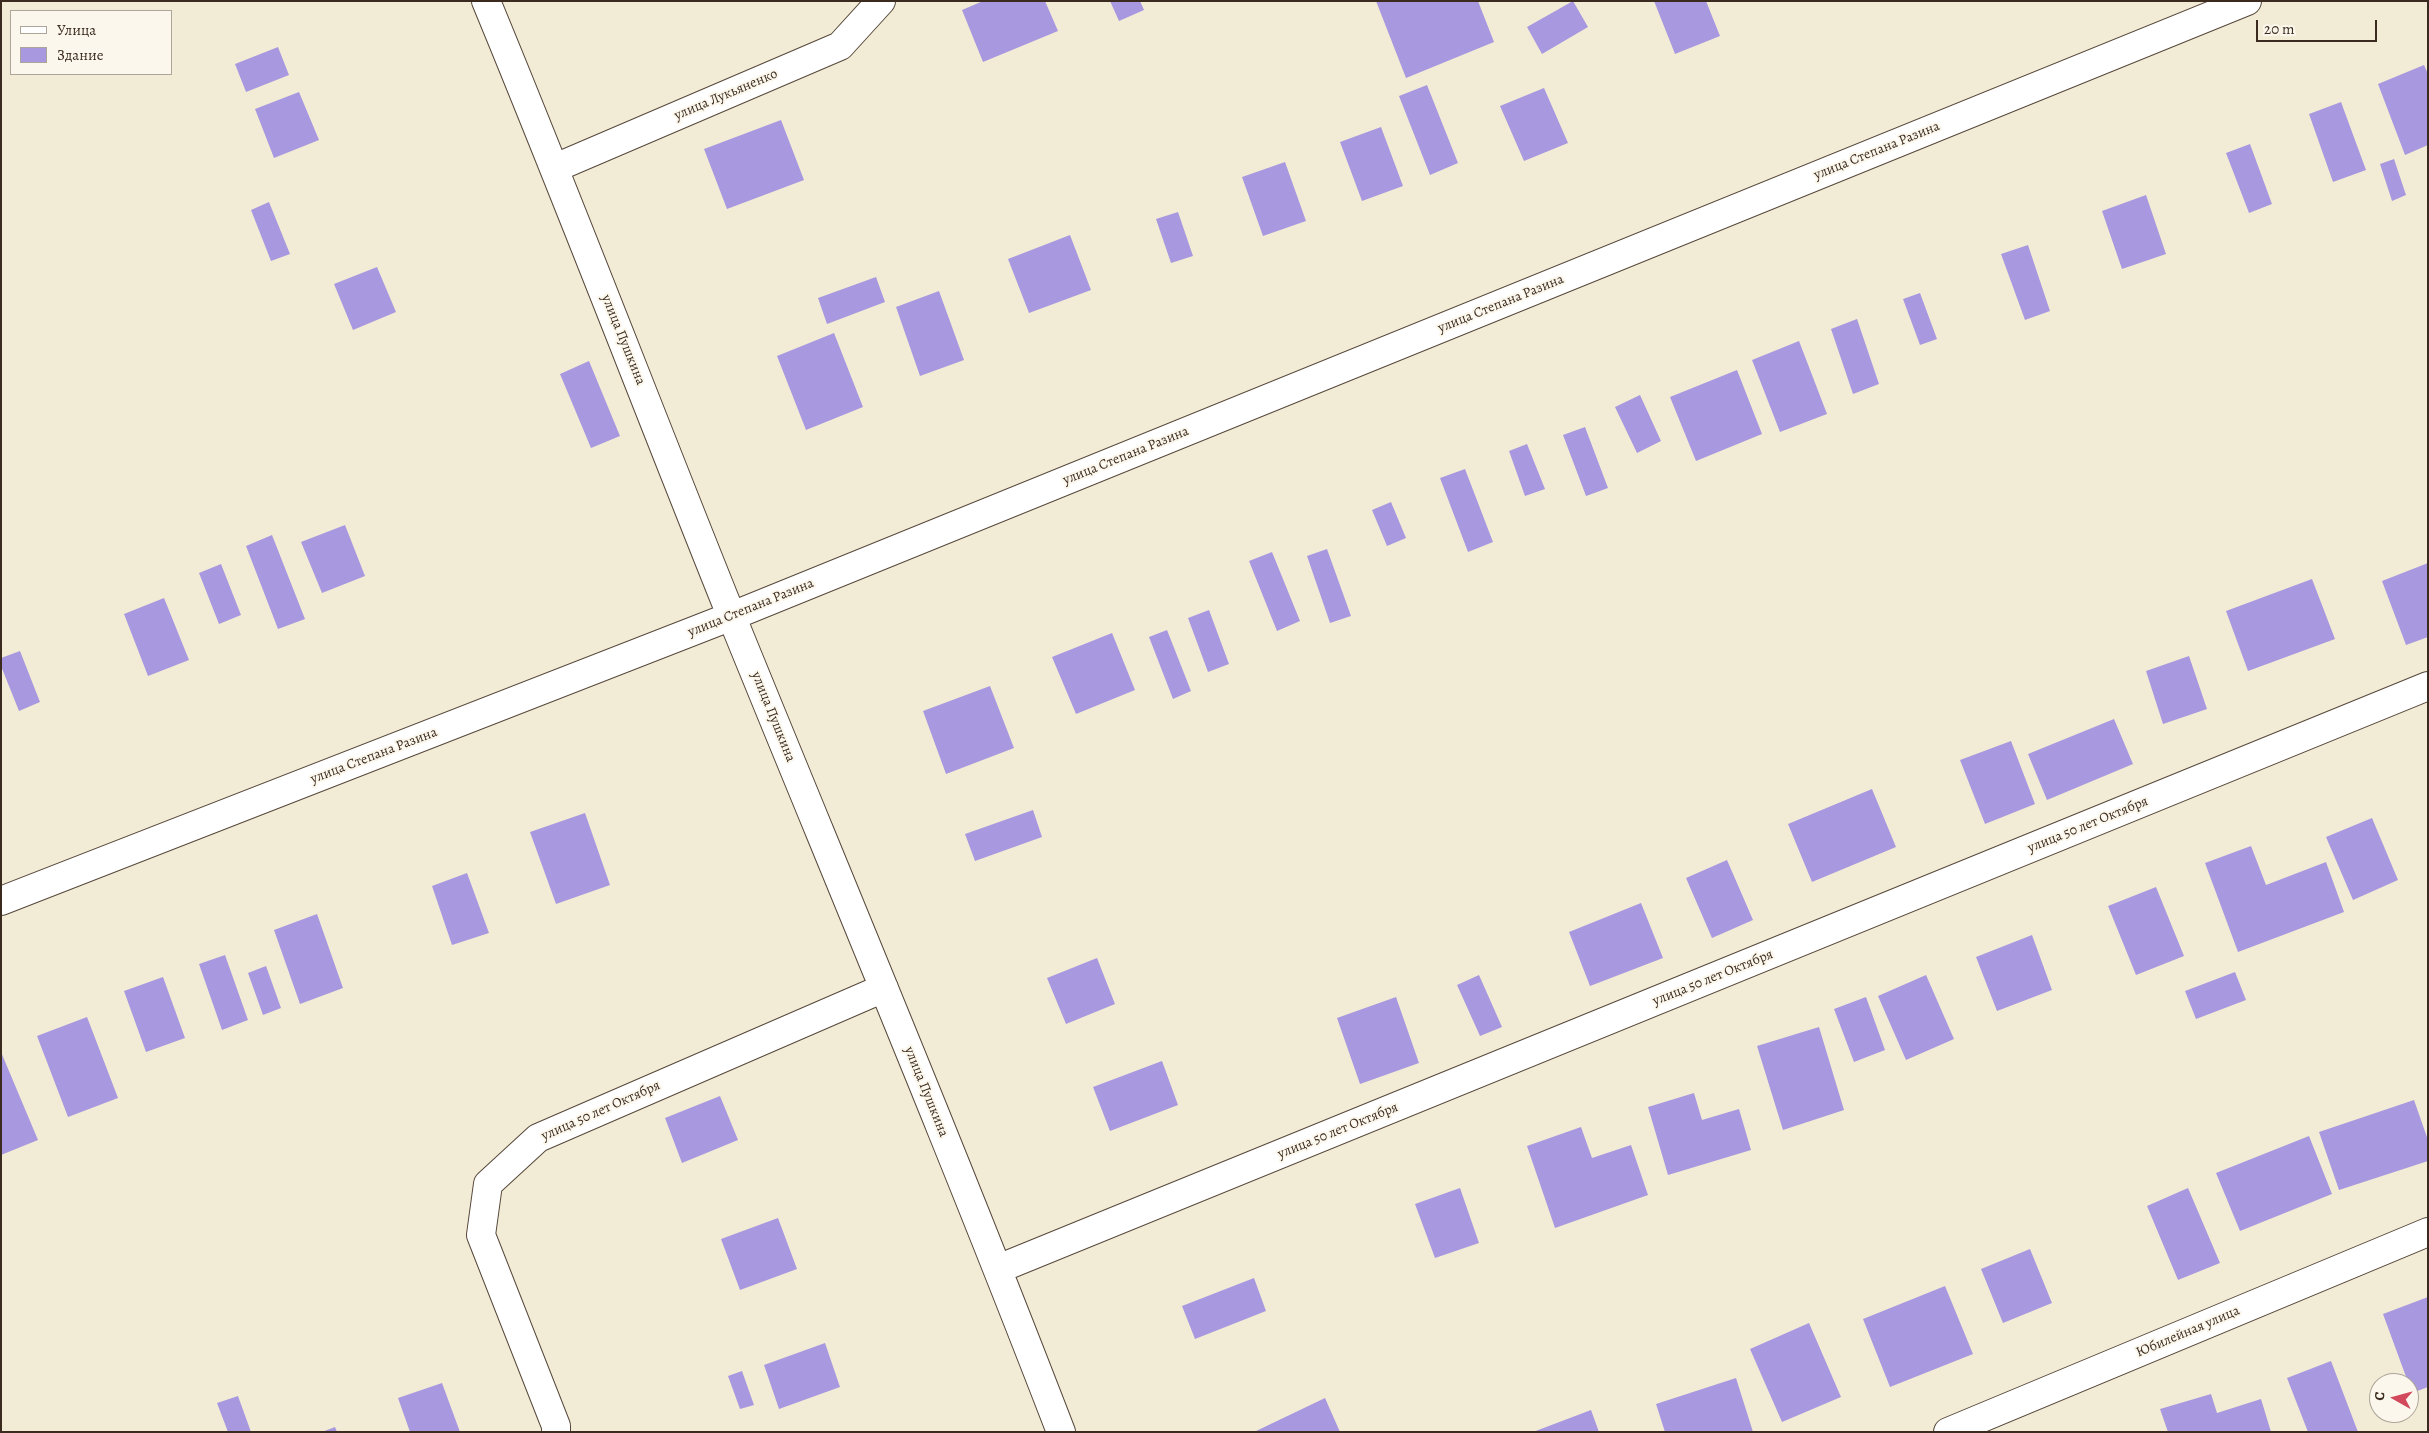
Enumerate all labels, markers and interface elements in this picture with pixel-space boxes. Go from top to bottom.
legend [10,10,172,75]
scale bar [2259,10,2380,42]
text: 20 m [2264,19,2295,39]
text: Улица [57,20,96,40]
text: Здание [57,45,104,65]
street label: улица Лукьяненко [672,66,780,124]
street label: улица Степана Разина [1812,118,1942,184]
street label: улица Степана Разина [1436,271,1566,337]
street label: улица Пушкина [597,292,649,388]
street label: улица Степана Разина [1061,423,1191,489]
street label: улица Степана Разина [686,575,816,641]
street label: улица Пушкина [747,669,799,765]
street label: улица Степана Разина [308,724,440,788]
street label: улица 50 лет Октября [2025,793,2151,857]
street label: улица 50 лет Октября [1650,946,1776,1010]
street label: улица Пушкина [900,1044,952,1140]
street label: улица 50 лет Октября [539,1077,663,1145]
street label: улица 50 лет Октября [1275,1099,1401,1163]
street label: Юбилейная улица [2134,1303,2242,1361]
north arrow [2369,1373,2419,1423]
text: С [2370,1391,2390,1402]

